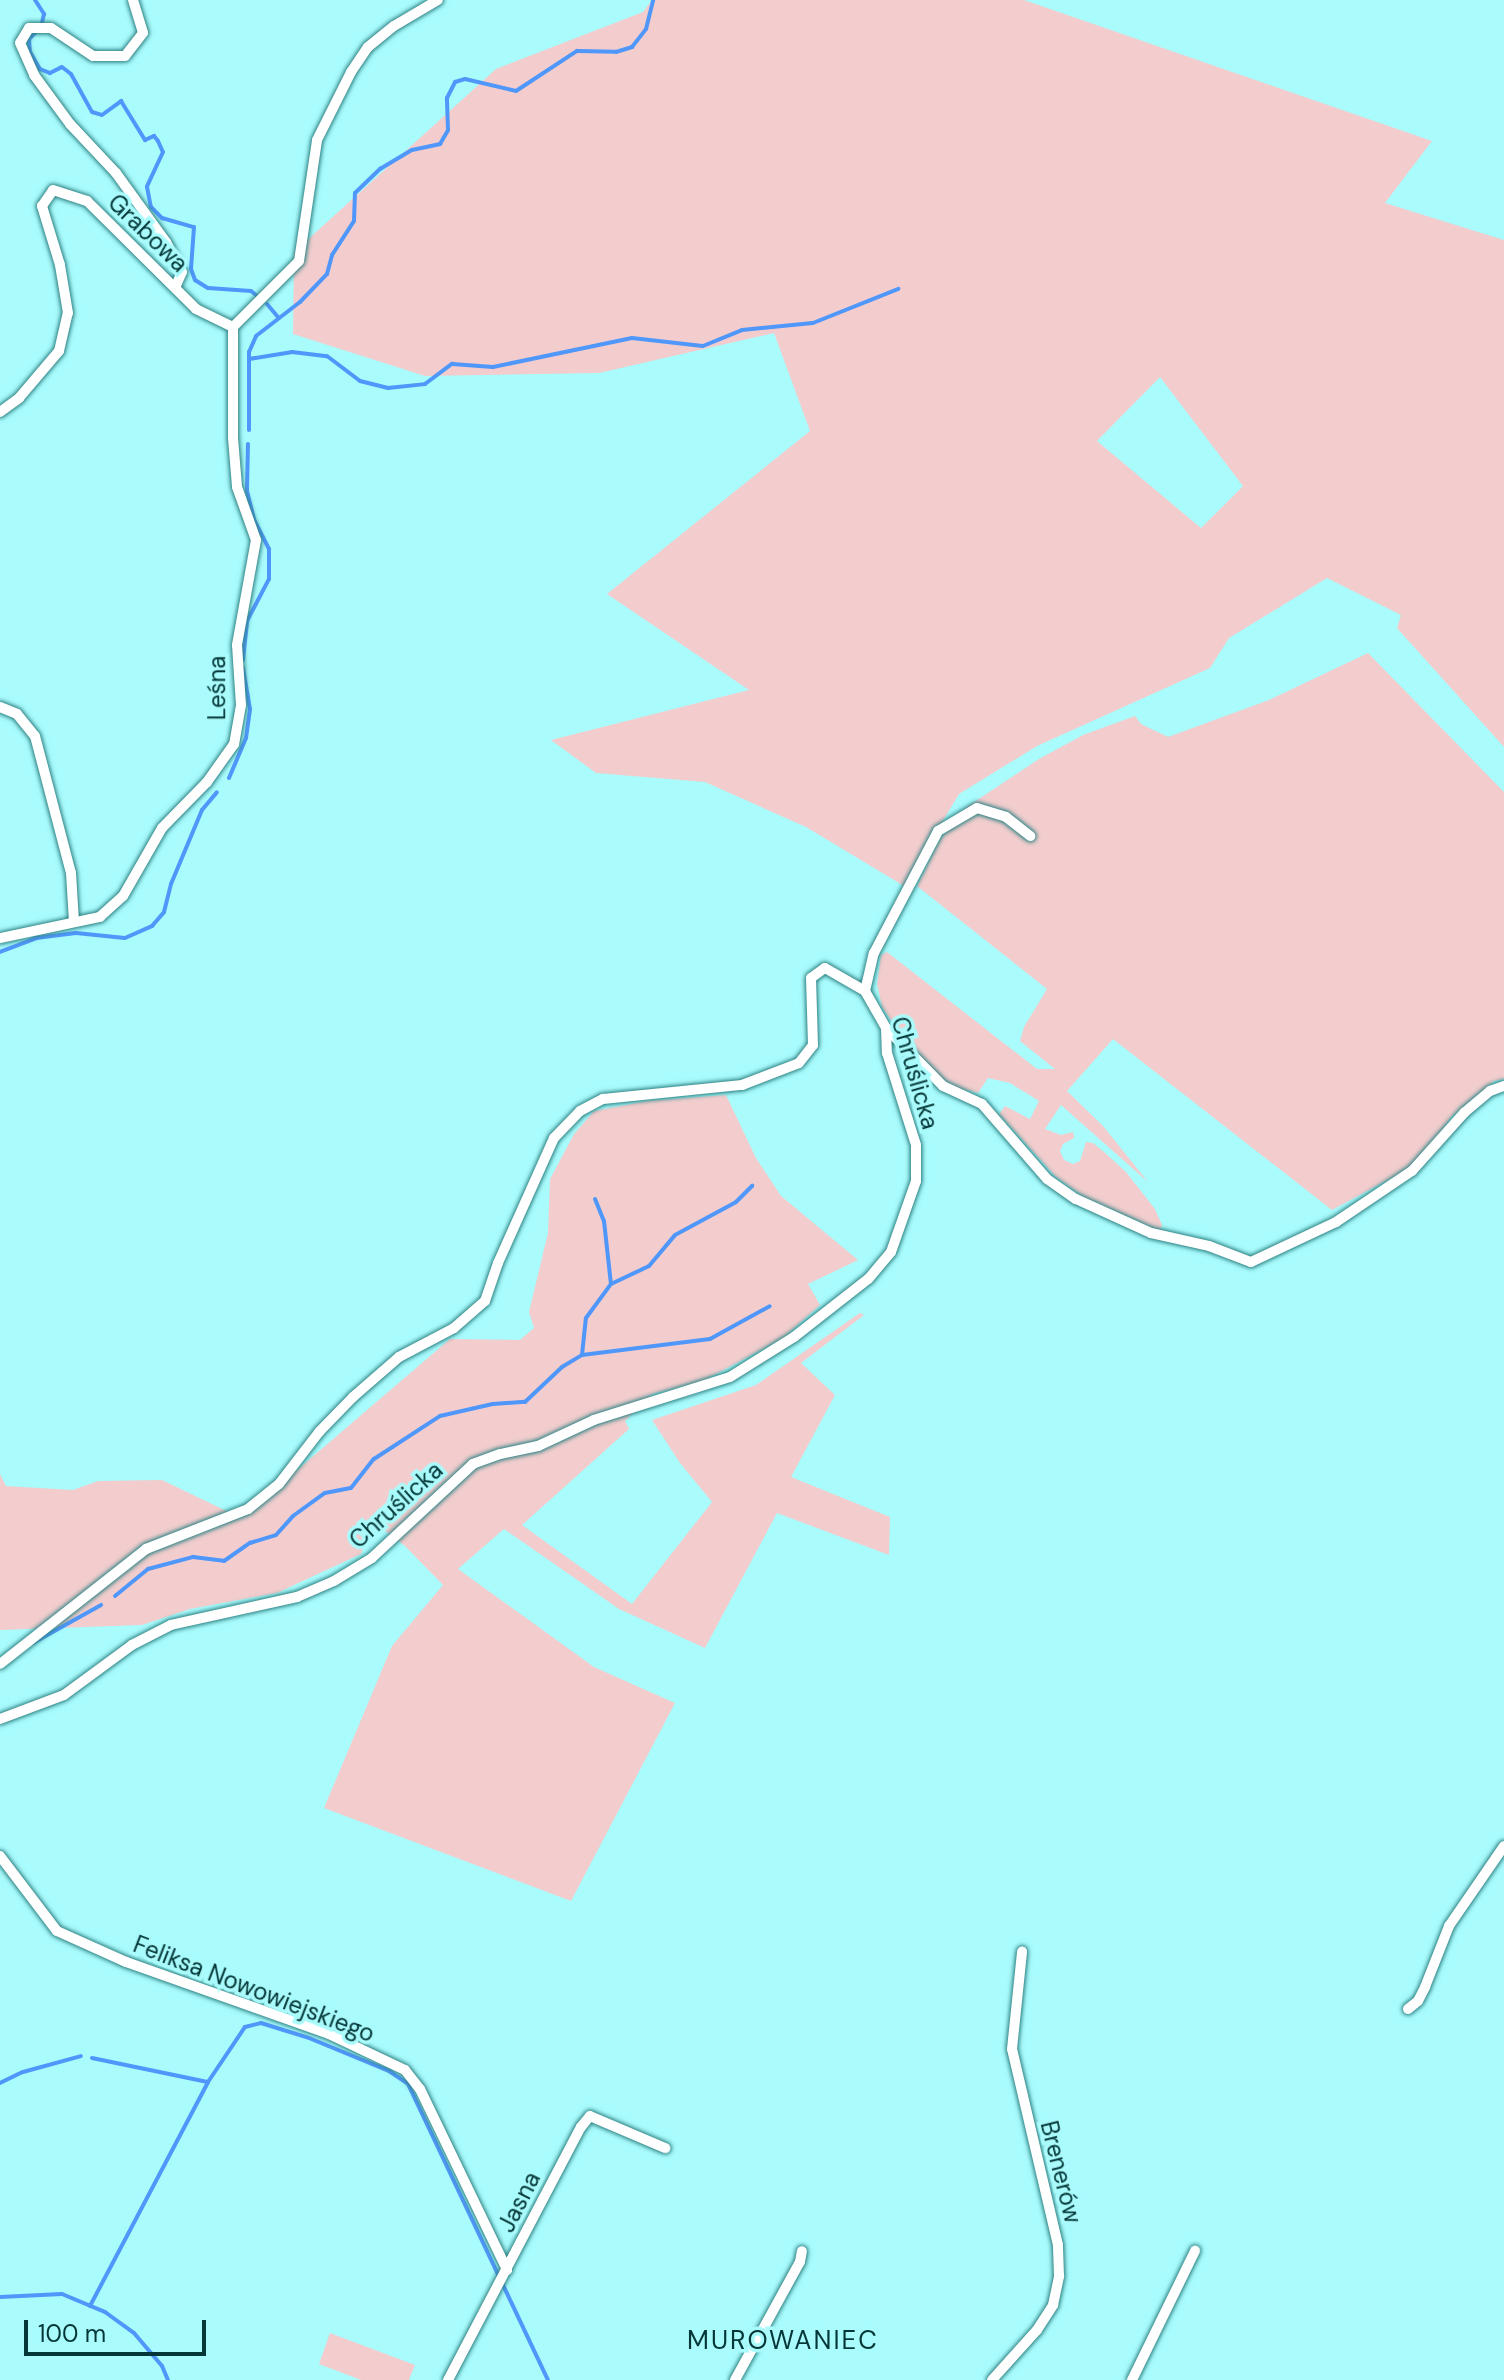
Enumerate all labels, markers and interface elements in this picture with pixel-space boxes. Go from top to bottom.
street label: Grabowa [102,188,194,278]
street label: Leśna [203,656,231,720]
street label: Chruślicka [885,1013,945,1133]
street label: Chruślicka [343,1456,449,1554]
street label: Feliksa Nowowiejskiego [129,1930,379,2048]
street label: Brenerów [1034,2118,1088,2226]
street label: Jasna [492,2167,546,2237]
scale bar [28,2304,210,2354]
text: 100 m [38,2318,106,2349]
district label: MUROWANIEC [687,2325,879,2357]

